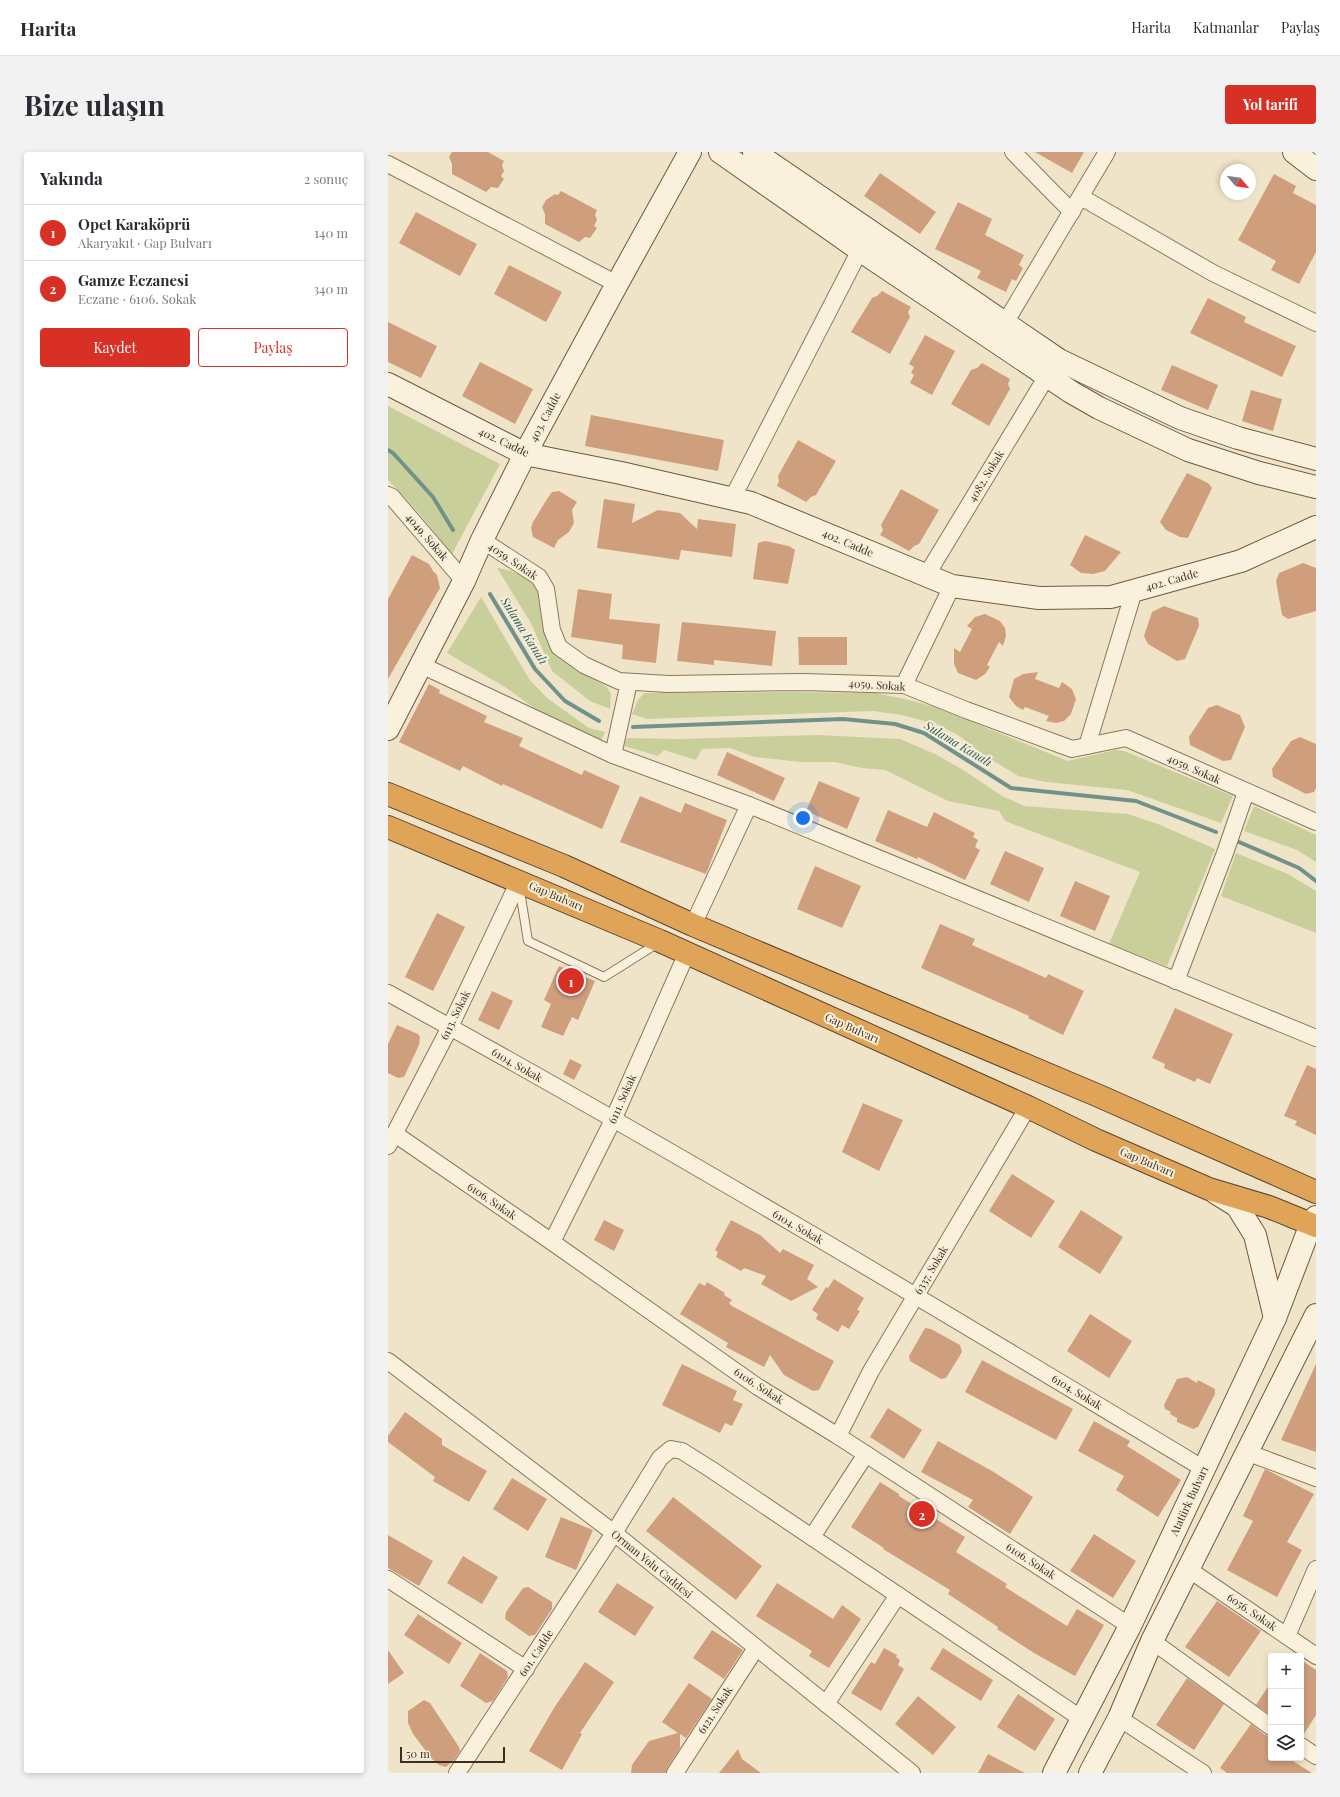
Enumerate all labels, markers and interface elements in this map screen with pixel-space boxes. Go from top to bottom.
text: Harita [20,15,76,41]
text: Harita [1131,18,1171,37]
text: Katmanlar [1193,18,1259,37]
text: Paylaş [1281,18,1320,37]
button: Yol tarifi [1225,85,1316,124]
text: Bize ulaşın [24,86,165,123]
north arrow [1220,164,1256,200]
text: Yakında [40,167,103,189]
text: 2 sonuç [304,170,348,187]
text: Opet Karaköprü [78,214,190,234]
text: 1 [51,224,55,241]
text: 140 m [314,224,348,241]
text: Akaryakıt · Gap Bulvarı [78,234,212,251]
text: Gamze Eczanesi [78,270,189,290]
text: 2 [50,280,56,297]
text: 340 m [313,280,348,297]
text: Eczane · 6106. Sokak [78,290,196,307]
button: Kaydet [40,328,190,367]
button: Paylaş [198,328,348,367]
street label: 403. Cadde [525,389,564,444]
street label: 402. Cadde [476,423,532,460]
street label: 4082. Sokak [964,447,1007,504]
street label: 4049. Sokak [403,510,452,563]
street label: 402. Cadde [820,525,876,560]
street label: 4059. Sokak [485,538,541,583]
street label: 402. Cadde [1144,565,1200,594]
water label: Sulama Kanalı [497,593,552,667]
street label: 4059. Sokak [848,675,906,694]
water label: Sulama Kanalı [921,716,996,770]
street label: 4059. Sokak [1165,750,1223,787]
your location [793,808,813,828]
street label: Gap Bulvarı [527,877,586,914]
pin: 1 [558,966,584,996]
street label: 6113. Sokak [436,987,473,1042]
street label: Gap Bulvarı [823,1009,882,1046]
street label: 6104. Sokak [489,1044,546,1085]
street label: 6111. Sokak [604,1072,639,1126]
street label: Gap Bulvarı [1118,1143,1177,1180]
street label: 6106. Sokak [465,1178,520,1223]
street label: 6104. Sokak [770,1206,827,1247]
street label: 6337. Sokak [910,1243,951,1297]
street label: 6106. Sokak [731,1364,787,1407]
street label: 6104. Sokak [1049,1371,1105,1413]
street label: Atatürk Bulvarı [1165,1464,1211,1539]
pin: 2 [909,1499,935,1529]
street label: Orman Yolu Caddesi [608,1526,696,1601]
street label: 6106. Sokak [1003,1539,1059,1582]
street label: 6056. Sokak [1224,1589,1280,1634]
street label: 601. Cadde [515,1626,557,1679]
map controls [1268,1653,1304,1761]
button: + [1268,1653,1304,1689]
street label: 6121. Sokak [694,1683,736,1736]
button: − [1268,1689,1304,1725]
button: layers [1268,1725,1304,1761]
scale bar [400,1745,505,1764]
text: 50 m [406,1746,430,1761]

